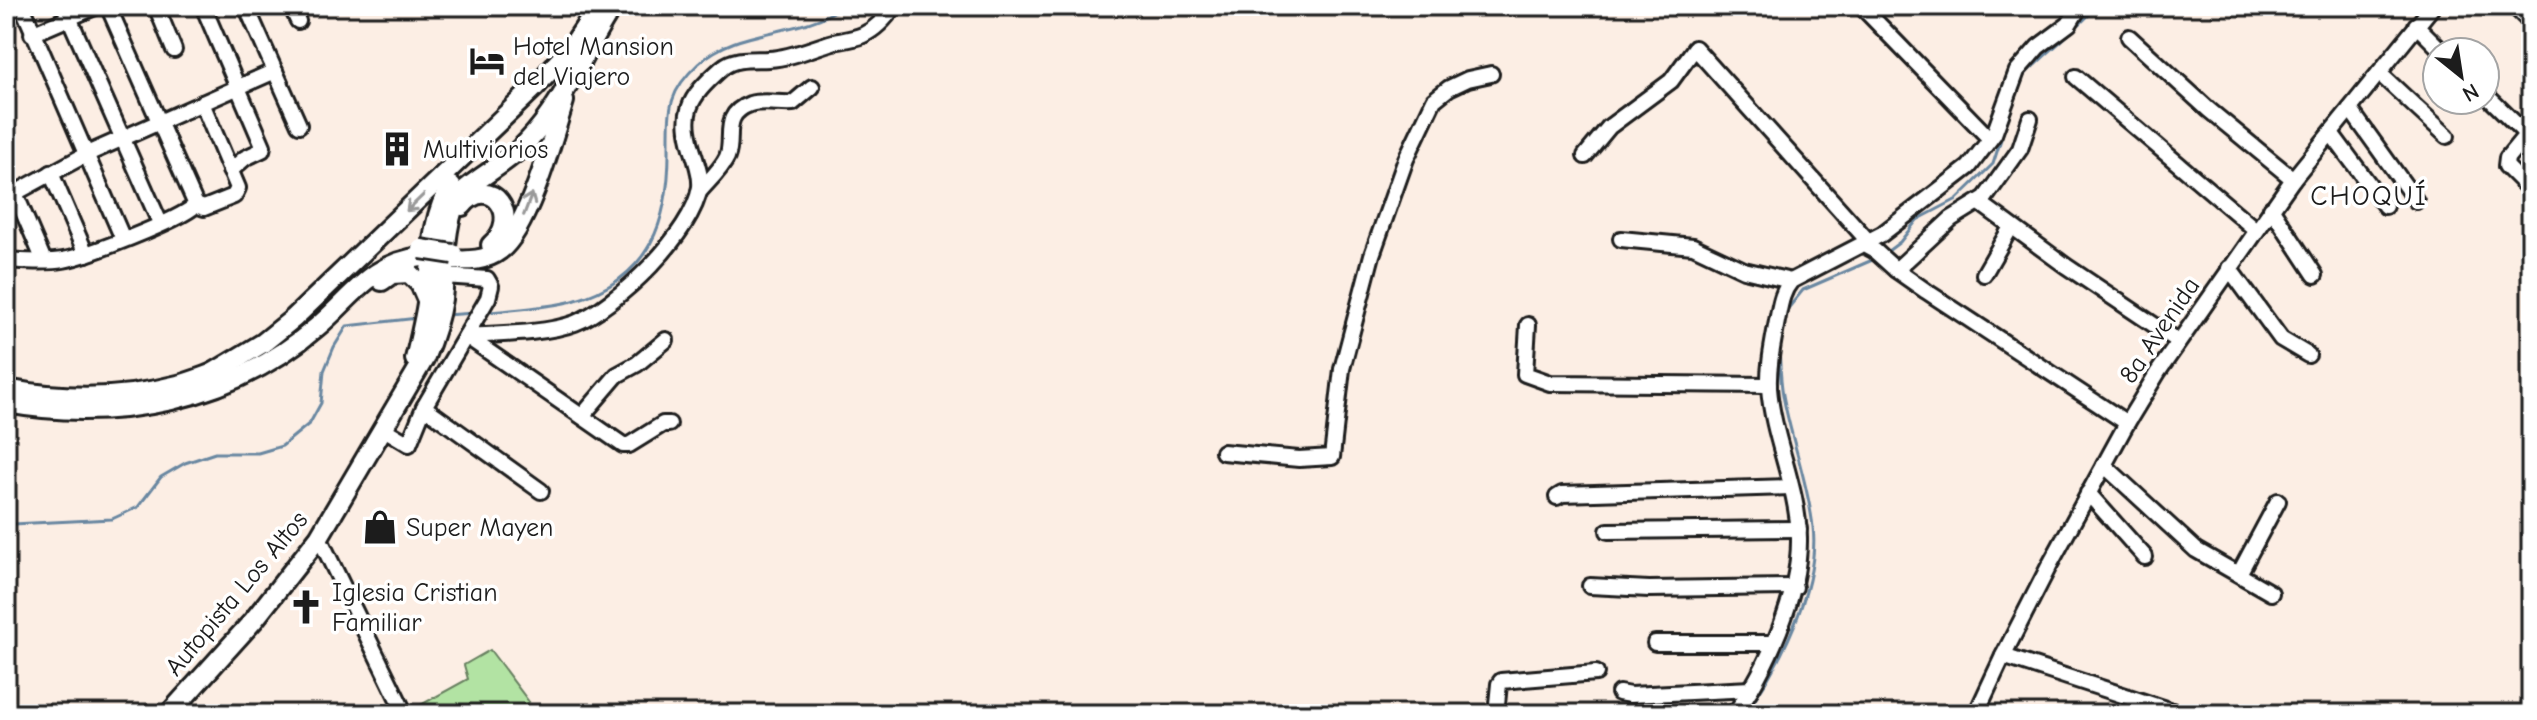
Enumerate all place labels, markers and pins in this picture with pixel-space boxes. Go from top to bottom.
place label: Hotel Mansion del Viajero [513,32,674,92]
hotel icon: Hotel Mansion del Viajero [468,42,506,80]
building icon: Multiviorios [378,130,416,168]
place label: Multiviorios [423,135,548,165]
shop icon: Super Mayen [361,508,399,546]
place label: Super Mayen [406,513,553,543]
place label: Iglesia Cristian Familiar [332,578,498,638]
church icon: Iglesia Cristian Familiar [287,588,325,626]

